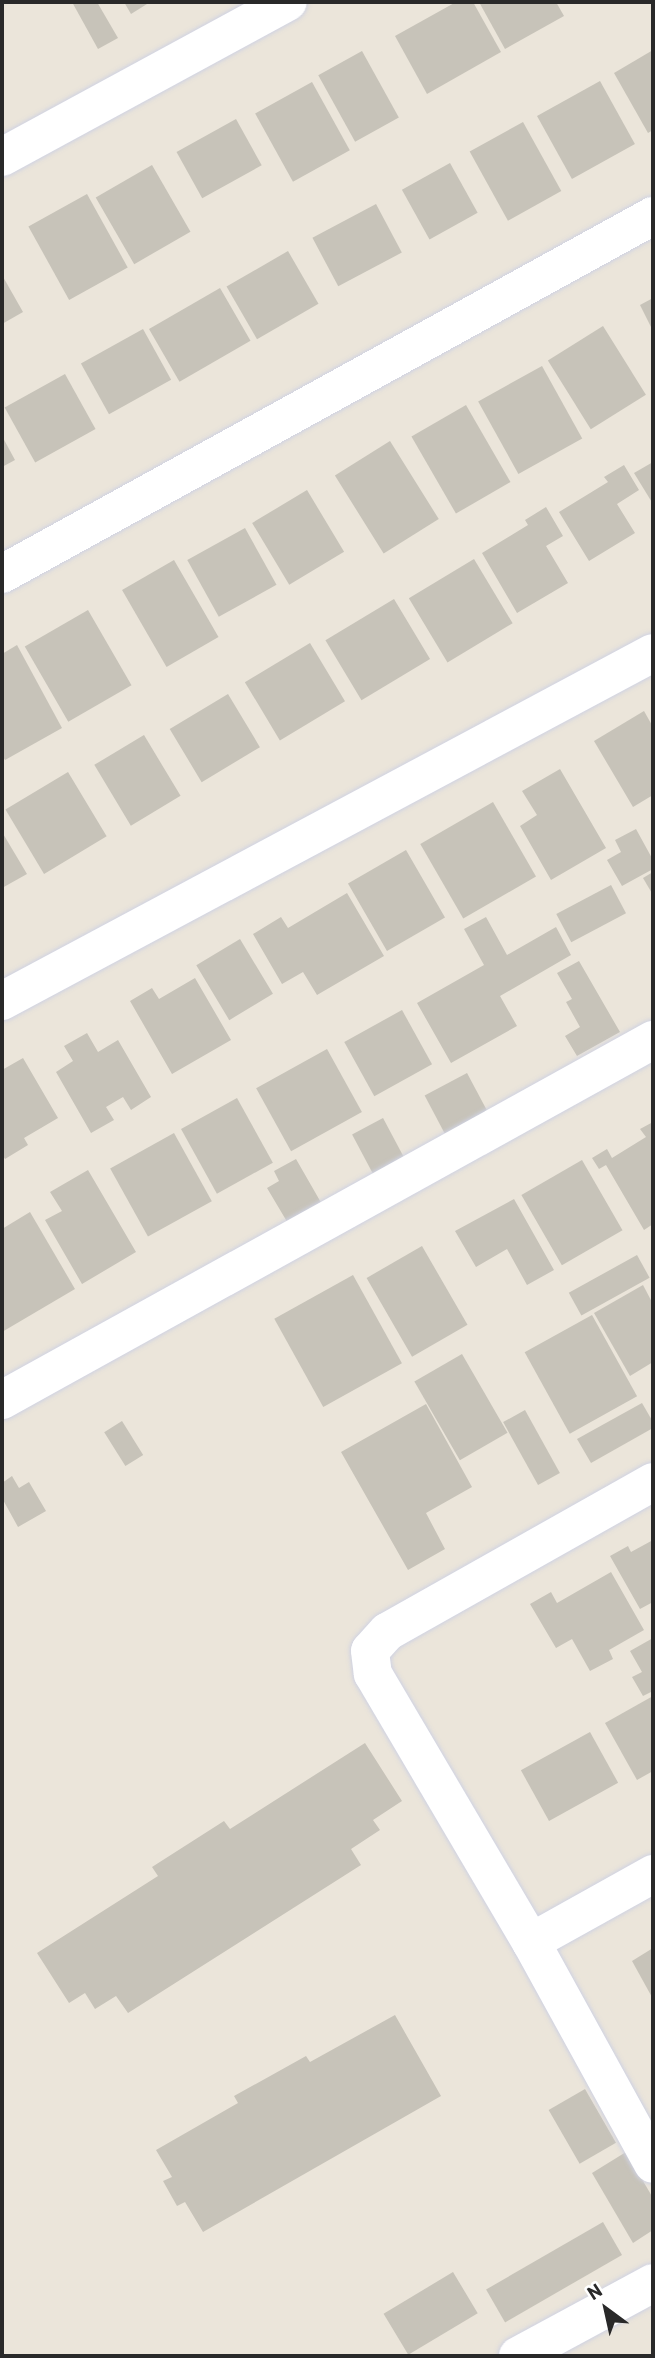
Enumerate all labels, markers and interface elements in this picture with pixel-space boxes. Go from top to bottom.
north arrow [571,2274,641,2344]
text: N [583,2278,606,2304]

